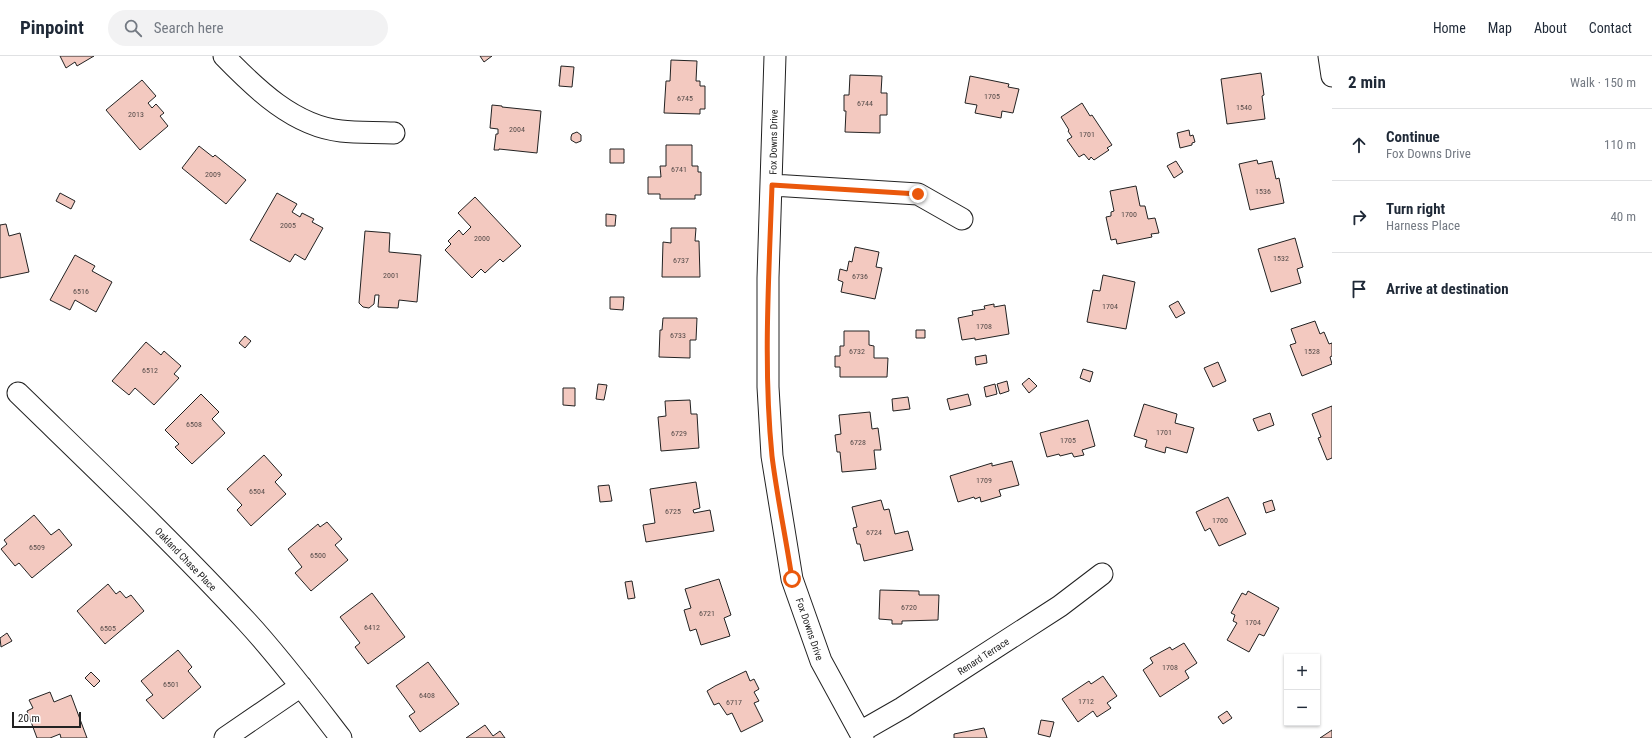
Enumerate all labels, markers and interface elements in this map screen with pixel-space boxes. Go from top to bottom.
search box [108,10,388,46]
text: Pinpoint [20,16,84,39]
icon: search [122,17,144,39]
text: Search here [154,19,224,37]
text: Home [1433,20,1466,36]
text: Map [1488,20,1512,36]
text: About [1534,20,1567,36]
text: Contact [1589,20,1632,36]
text: 2 min [1348,72,1386,92]
text: Walk · 150 m [1570,75,1636,90]
house number: 1705 [984,92,1000,101]
house number: 6745 [677,94,693,103]
house number: 6744 [857,99,873,108]
house number: 1540 [1236,103,1252,112]
street label: Fox Downs Drive [767,109,780,175]
house number: 2013 [128,110,144,119]
house number: 2004 [509,125,525,134]
text: Continue [1386,128,1440,146]
house number: 1701 [1079,130,1095,139]
icon: ahead [1348,134,1370,156]
text: 110 m [1604,137,1636,152]
text: Fox Downs Drive [1386,146,1471,161]
house number: 6741 [671,165,687,174]
house number: 2009 [205,170,221,179]
route end [909,185,927,203]
house number: 1536 [1255,187,1271,196]
text: Turn right [1386,200,1445,218]
icon: right [1348,206,1370,228]
text: 40 m [1610,209,1636,224]
house number: 1700 [1121,210,1137,219]
text: Harness Place [1386,218,1460,233]
house number: 2005 [280,221,296,230]
house number: 2000 [474,234,490,243]
house number: 1532 [1273,254,1289,263]
house number: 6737 [673,256,689,265]
house number: 2001 [383,271,399,280]
house number: 6736 [852,272,868,281]
icon: arrive [1348,278,1370,300]
text: Arrive at destination [1386,280,1509,298]
house number: 6516 [73,287,89,296]
house number: 1704 [1102,302,1118,311]
house number: 1708 [976,322,992,331]
house number: 6733 [670,331,686,340]
house number: 6732 [849,347,865,356]
house number: 1528 [1304,347,1320,356]
house number: 6512 [142,366,158,375]
house number: 6508 [186,420,202,429]
house number: 1701 [1156,428,1172,437]
house number: 6729 [671,429,687,438]
house number: 1705 [1060,436,1076,445]
house number: 6728 [850,438,866,447]
house number: 1709 [976,476,992,485]
house number: 6504 [249,487,265,496]
house number: 6725 [665,507,681,516]
house number: 1700 [1212,516,1228,525]
street label: Oakland Chase Place [153,526,219,593]
house number: 6724 [866,528,882,537]
house number: 6509 [29,543,45,552]
house number: 6500 [310,551,326,560]
route start [783,570,801,588]
street label: Fox Downs Drive [794,597,825,662]
house number: 6720 [901,603,917,612]
house number: 6721 [699,609,715,618]
house number: 1704 [1245,618,1261,627]
house number: 6412 [364,623,380,632]
house number: 6505 [100,624,116,633]
street label: Renard Terrace [956,636,1011,677]
map controls [1284,654,1320,726]
button: + [1284,654,1320,690]
house number: 1708 [1162,663,1178,672]
house number: 6501 [163,680,179,689]
button: − [1284,690,1320,726]
house number: 6408 [419,691,435,700]
house number: 1712 [1078,697,1094,706]
house number: 6717 [726,698,742,707]
scale bar [12,710,81,729]
text: 20 m [18,712,40,725]

